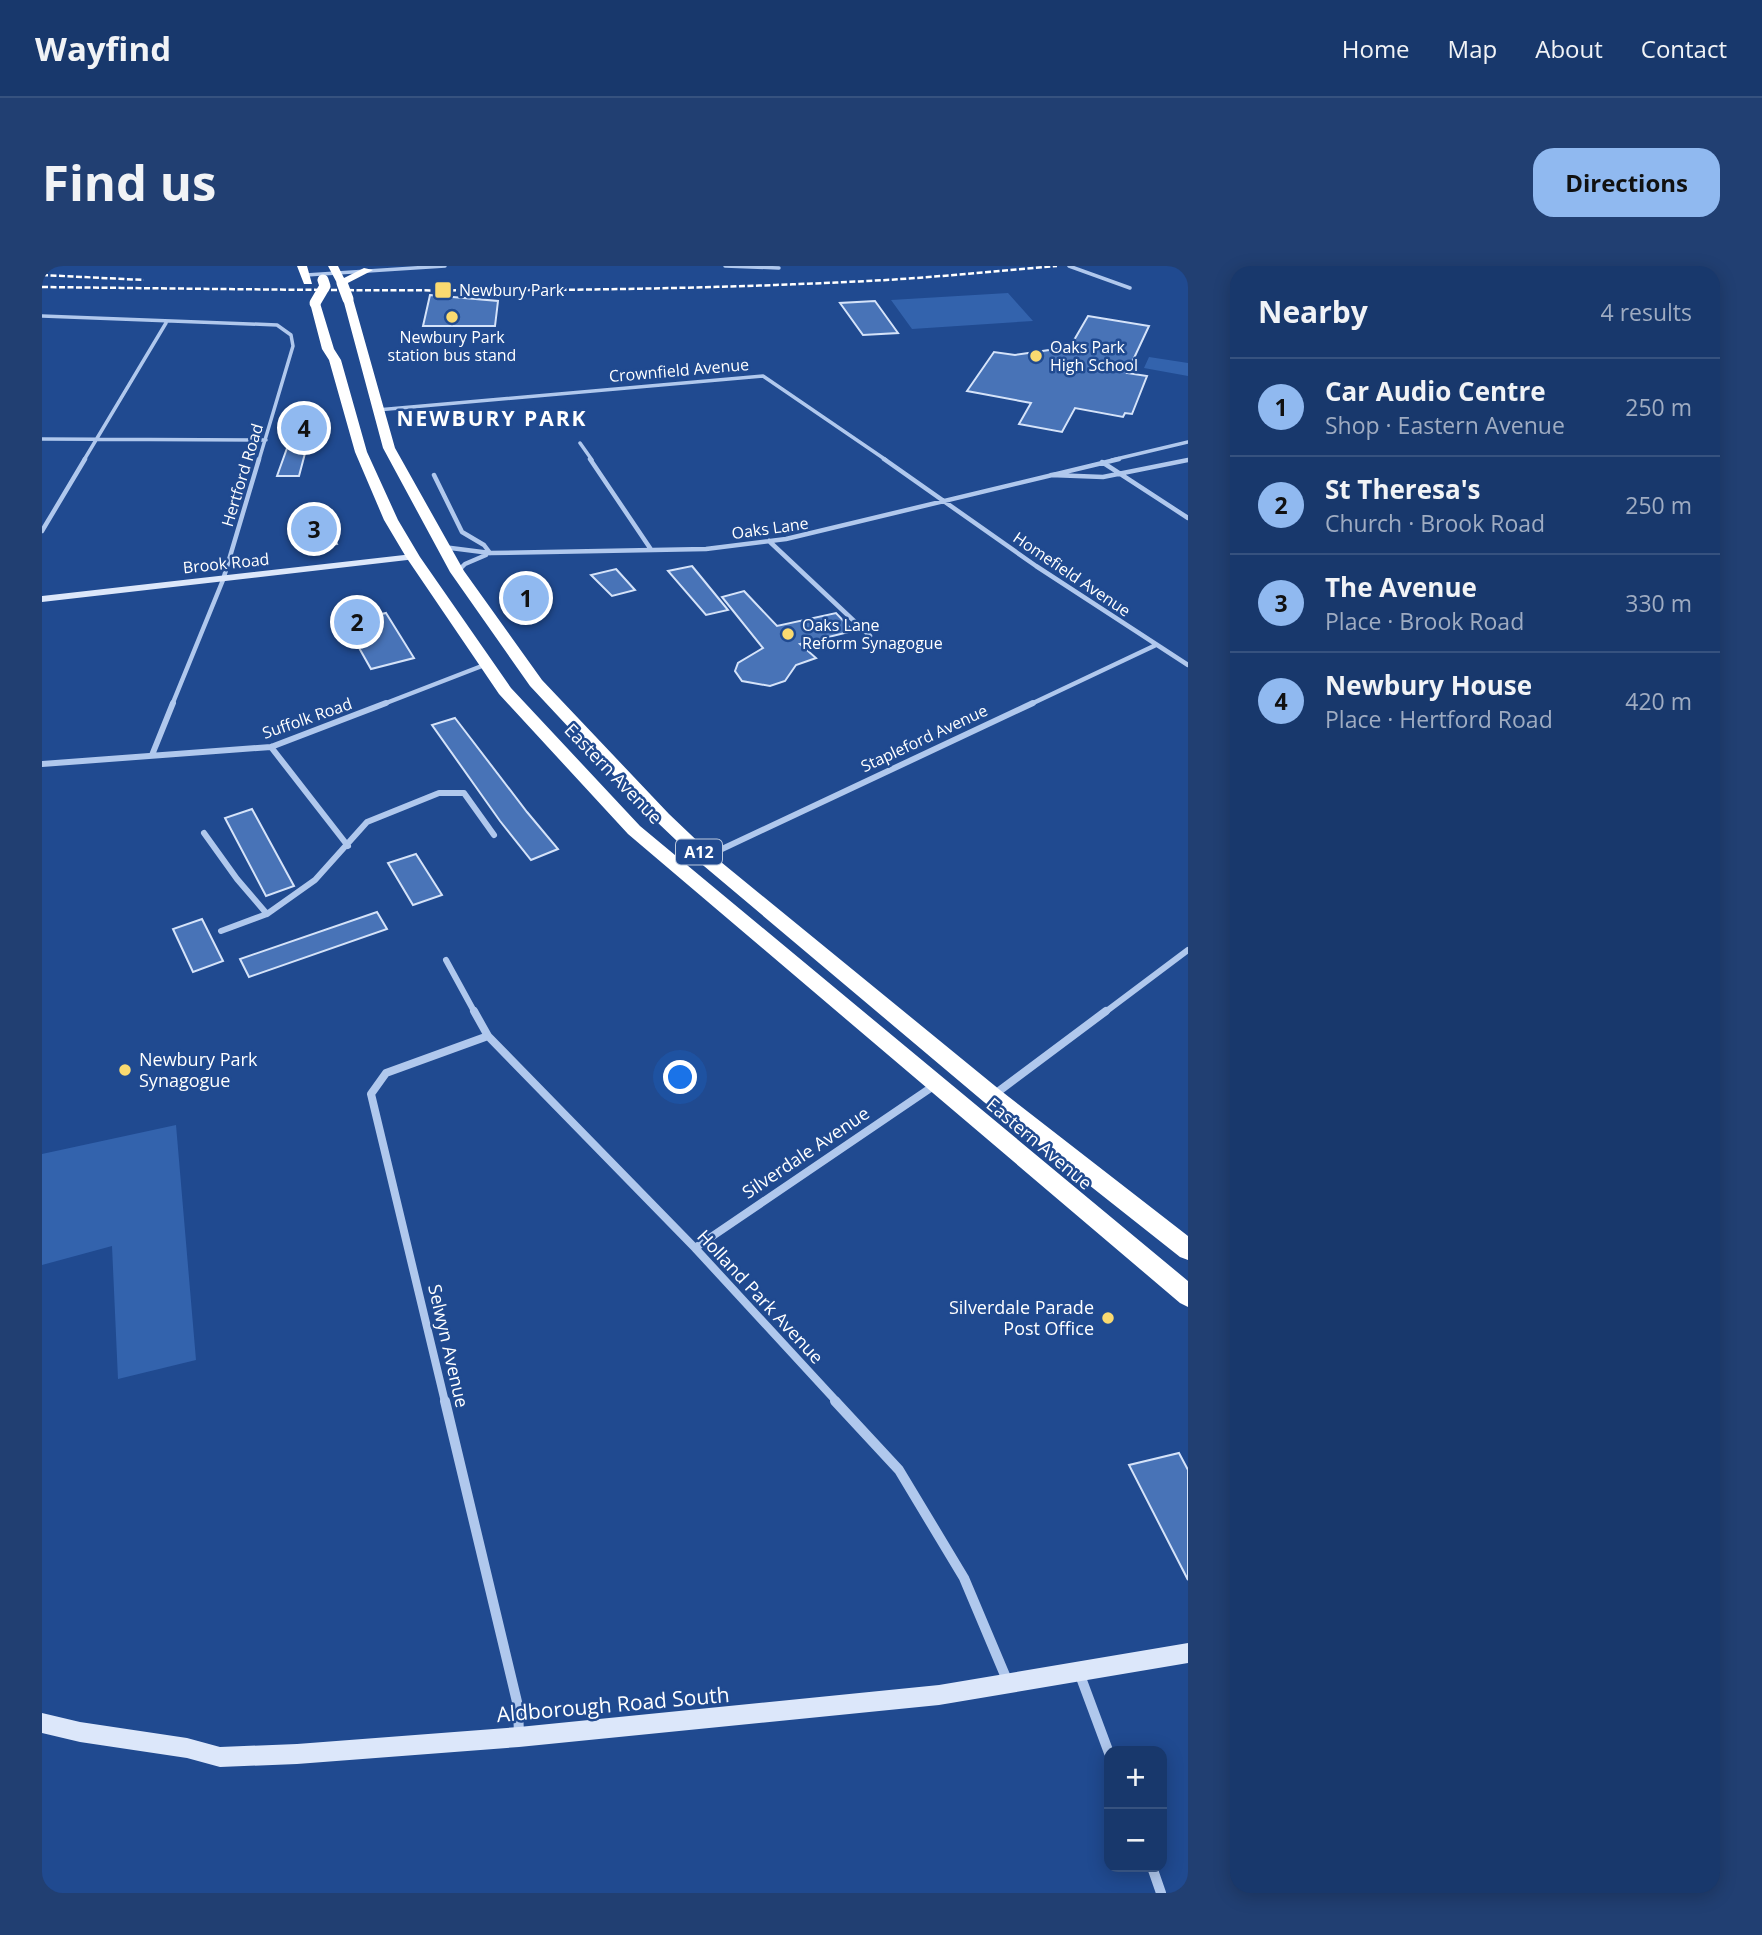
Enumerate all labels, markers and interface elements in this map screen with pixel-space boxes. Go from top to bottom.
text: Wayfind [35,26,171,71]
text: Home [1342,32,1410,65]
text: Map [1448,32,1497,65]
text: About [1535,32,1603,65]
text: Contact [1641,32,1727,65]
button: Directions [1533,148,1720,217]
text: Find us [42,149,216,215]
place label: Newbury Park [459,279,565,301]
marker: Newbury Park [433,280,453,300]
text: Nearby [1258,291,1368,332]
text: 4 results [1601,296,1692,328]
marker: Newbury Park station bus stand [444,309,460,325]
place label: Newbury Park station bus stand [388,326,516,366]
place label: Oaks Park High School [1050,336,1138,376]
marker: Oaks Park High School [1028,348,1044,364]
street label: Crownfield Avenue [608,353,750,387]
text: Car Audio Centre [1325,373,1546,409]
text: 1 [1274,391,1288,423]
text: 250 m [1625,391,1692,423]
pin: 4 [281,402,327,454]
district label: NEWBURY PARK [396,404,588,432]
text: Shop · Eastern Avenue [1325,409,1565,441]
street label: Hertford Road [216,421,268,529]
text: St Theresa's [1325,471,1481,507]
text: 2 [1274,489,1288,521]
text: 250 m [1625,489,1692,521]
pin: 3 [291,503,337,555]
text: Church · Brook Road [1325,507,1545,539]
street label: Oaks Lane [730,512,810,544]
street label: Homefield Avenue [1009,526,1135,622]
street label: Brook Road [182,548,270,578]
text: The Avenue [1325,569,1477,605]
pin: 1 [503,572,549,624]
text: 3 [1274,587,1288,619]
text: 330 m [1625,587,1692,619]
pin: 2 [334,596,380,648]
text: Place · Brook Road [1325,605,1524,637]
place label: Oaks Lane Reform Synagogue [802,614,943,654]
marker: Oaks Lane Reform Synagogue [780,626,796,642]
text: Newbury House [1325,667,1532,703]
text: 4 [1274,685,1288,717]
text: 420 m [1625,685,1692,717]
street label: Suffolk Road [259,692,355,744]
street label: Stapleford Avenue [857,699,991,777]
text: Place · Hertford Road [1325,703,1553,735]
street label: Eastern Avenue [560,718,668,829]
road number: A12 [676,839,722,864]
place label: Newbury Park Synagogue [139,1047,258,1092]
your location [663,1060,697,1094]
marker: Newbury Park Synagogue [117,1062,133,1078]
street label: Eastern Avenue [982,1092,1097,1194]
street label: Silverdale Avenue [737,1101,874,1204]
street label: Holland Park Avenue [692,1224,829,1368]
street label: Selwyn Avenue [423,1282,475,1410]
place label: Silverdale Parade Post Office [949,1295,1094,1340]
marker: Silverdale Parade Post Office [1100,1310,1116,1326]
street label: Aldborough Road South [495,1680,731,1728]
map controls [1104,1746,1167,1872]
button: + [1104,1746,1167,1809]
button: − [1104,1809,1167,1872]

